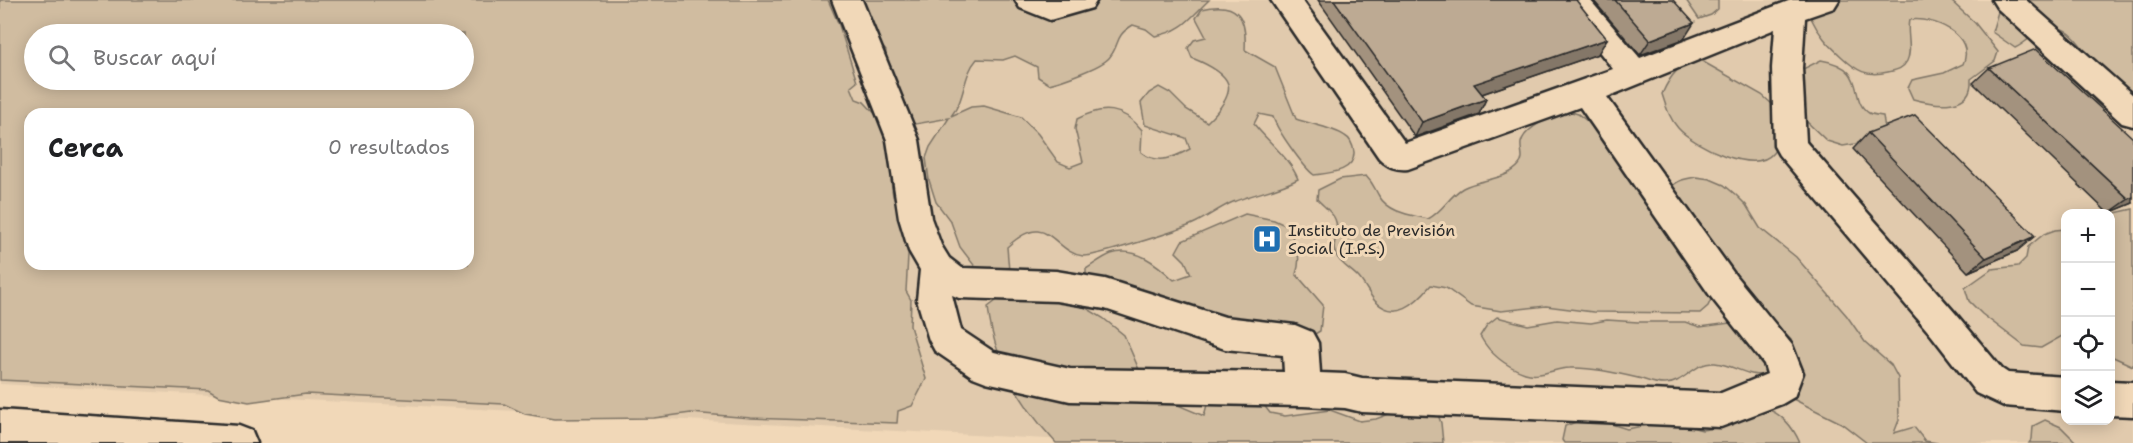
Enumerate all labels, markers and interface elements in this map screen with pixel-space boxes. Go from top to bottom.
search box [24,24,474,90]
icon: search [45,41,78,74]
text: Buscar aquí [93,43,216,72]
text: Cerca [48,130,123,165]
text: 0 resultados [328,134,450,160]
map controls [2061,209,2115,425]
button: + [2061,209,2115,263]
place label: Instituto de Previsión Social (I.P.S.) [1288,220,1455,259]
hospital icon: Instituto de Previsión Social (I.P.S.) [1251,223,1283,255]
button: − [2061,263,2115,317]
button: locate [2061,317,2115,371]
button: layers [2061,371,2115,425]

